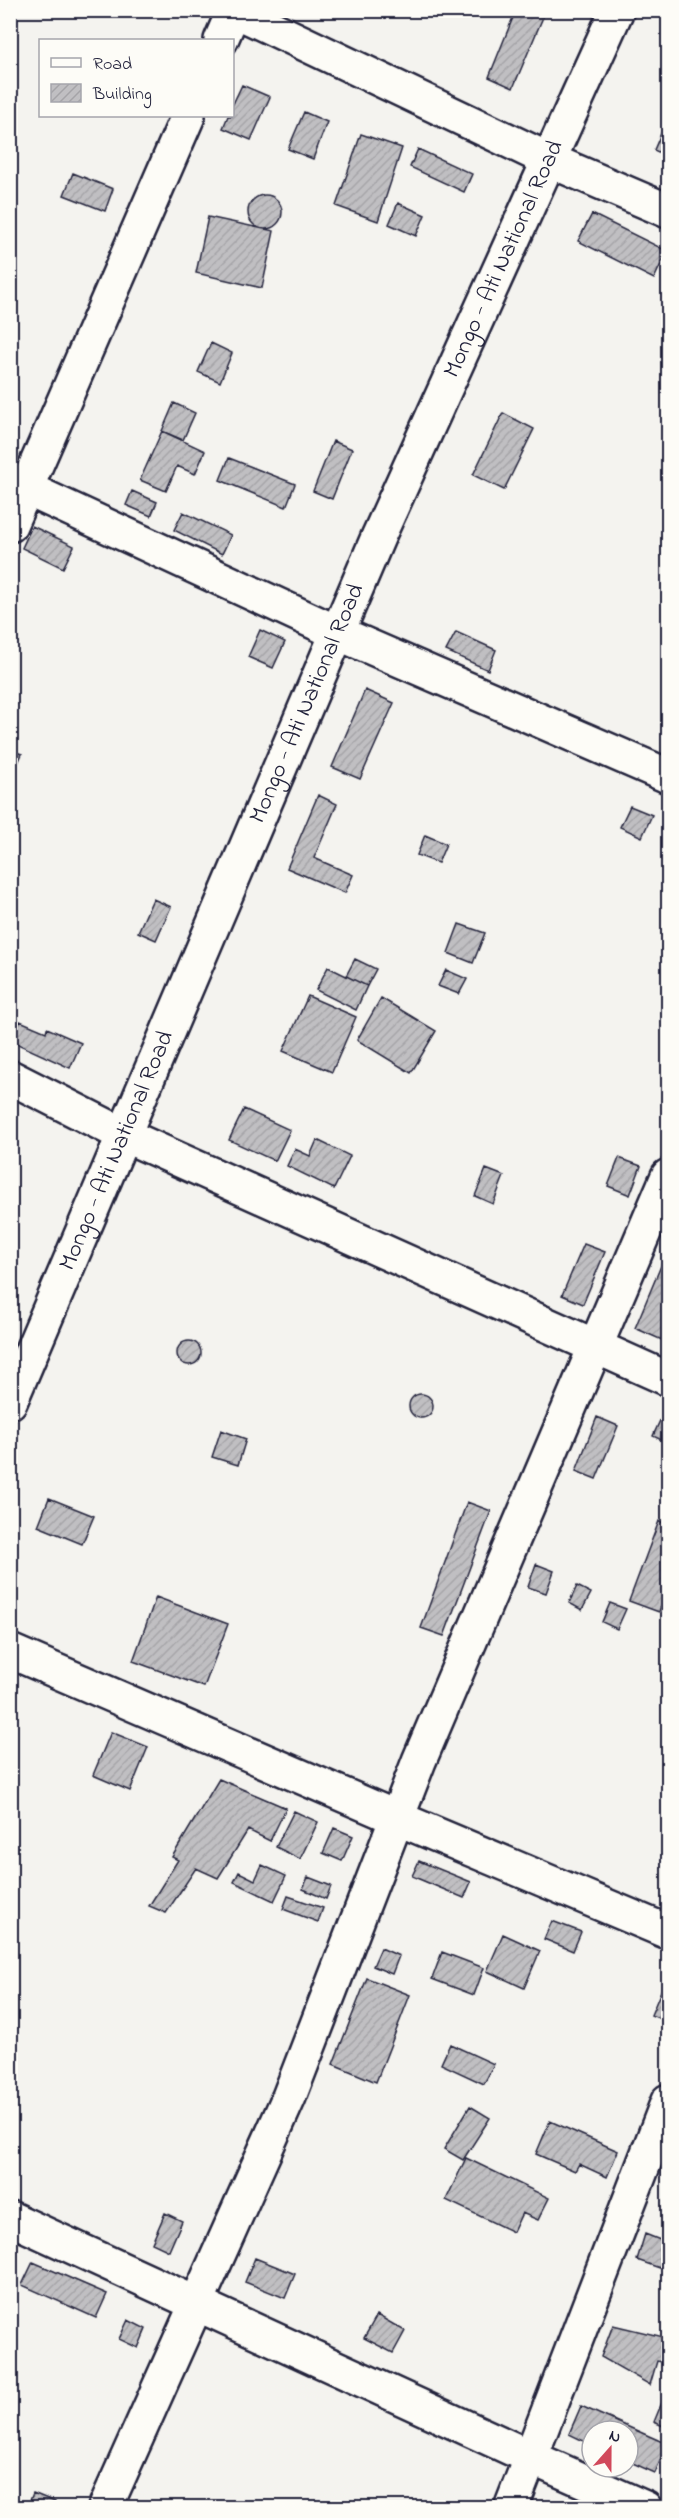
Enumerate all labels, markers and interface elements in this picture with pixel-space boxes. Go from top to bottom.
legend [39,39,234,117]
text: Road [93,52,132,78]
text: Building [92,82,152,109]
street label: Mongo - Ati National Road [435,134,573,384]
street label: Mongo - Ati National Road [241,578,374,829]
street label: Mongo - Ati National Road [50,1025,184,1276]
north arrow [580,2419,640,2479]
text: N [605,2424,624,2450]

